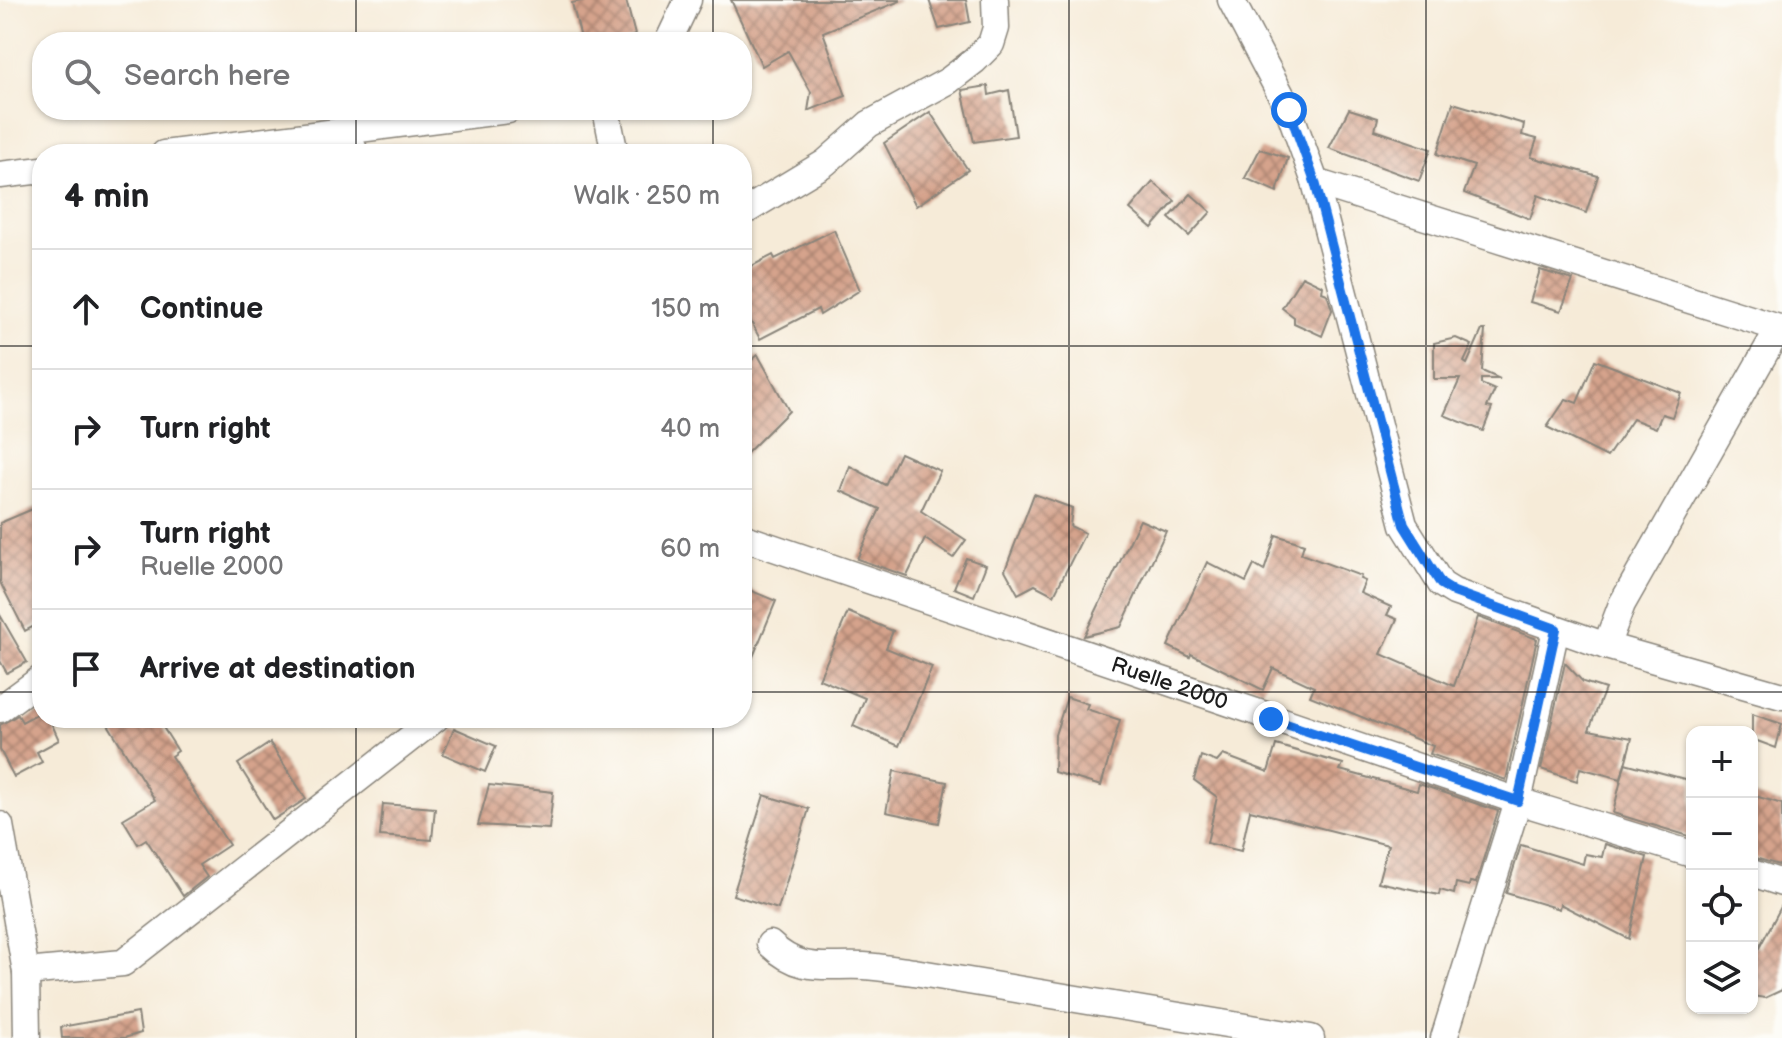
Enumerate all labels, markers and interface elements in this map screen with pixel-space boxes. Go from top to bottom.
search box [32,32,752,120]
icon: search [60,54,104,98]
text: Search here [124,58,290,94]
route start [1271,92,1307,128]
text: 4 min [64,176,150,217]
text: Walk · 250 m [574,181,720,212]
icon: ahead [64,287,108,331]
text: Continue [140,291,263,327]
text: 150 m [651,294,720,325]
icon: right [64,407,108,451]
text: Turn right [140,411,271,447]
text: 40 m [660,414,720,445]
text: Turn right [140,516,271,552]
icon: right [64,527,108,571]
text: 60 m [660,534,720,565]
text: Ruelle 2000 [140,552,283,583]
icon: arrive [64,647,108,691]
text: Arrive at destination [140,651,416,687]
street label: Ruelle 2000 [1108,652,1231,716]
route end [1253,701,1289,737]
map controls [1686,726,1758,1014]
button: + [1686,726,1758,798]
button: − [1686,798,1758,870]
button: locate [1686,870,1758,942]
button: layers [1686,942,1758,1014]

